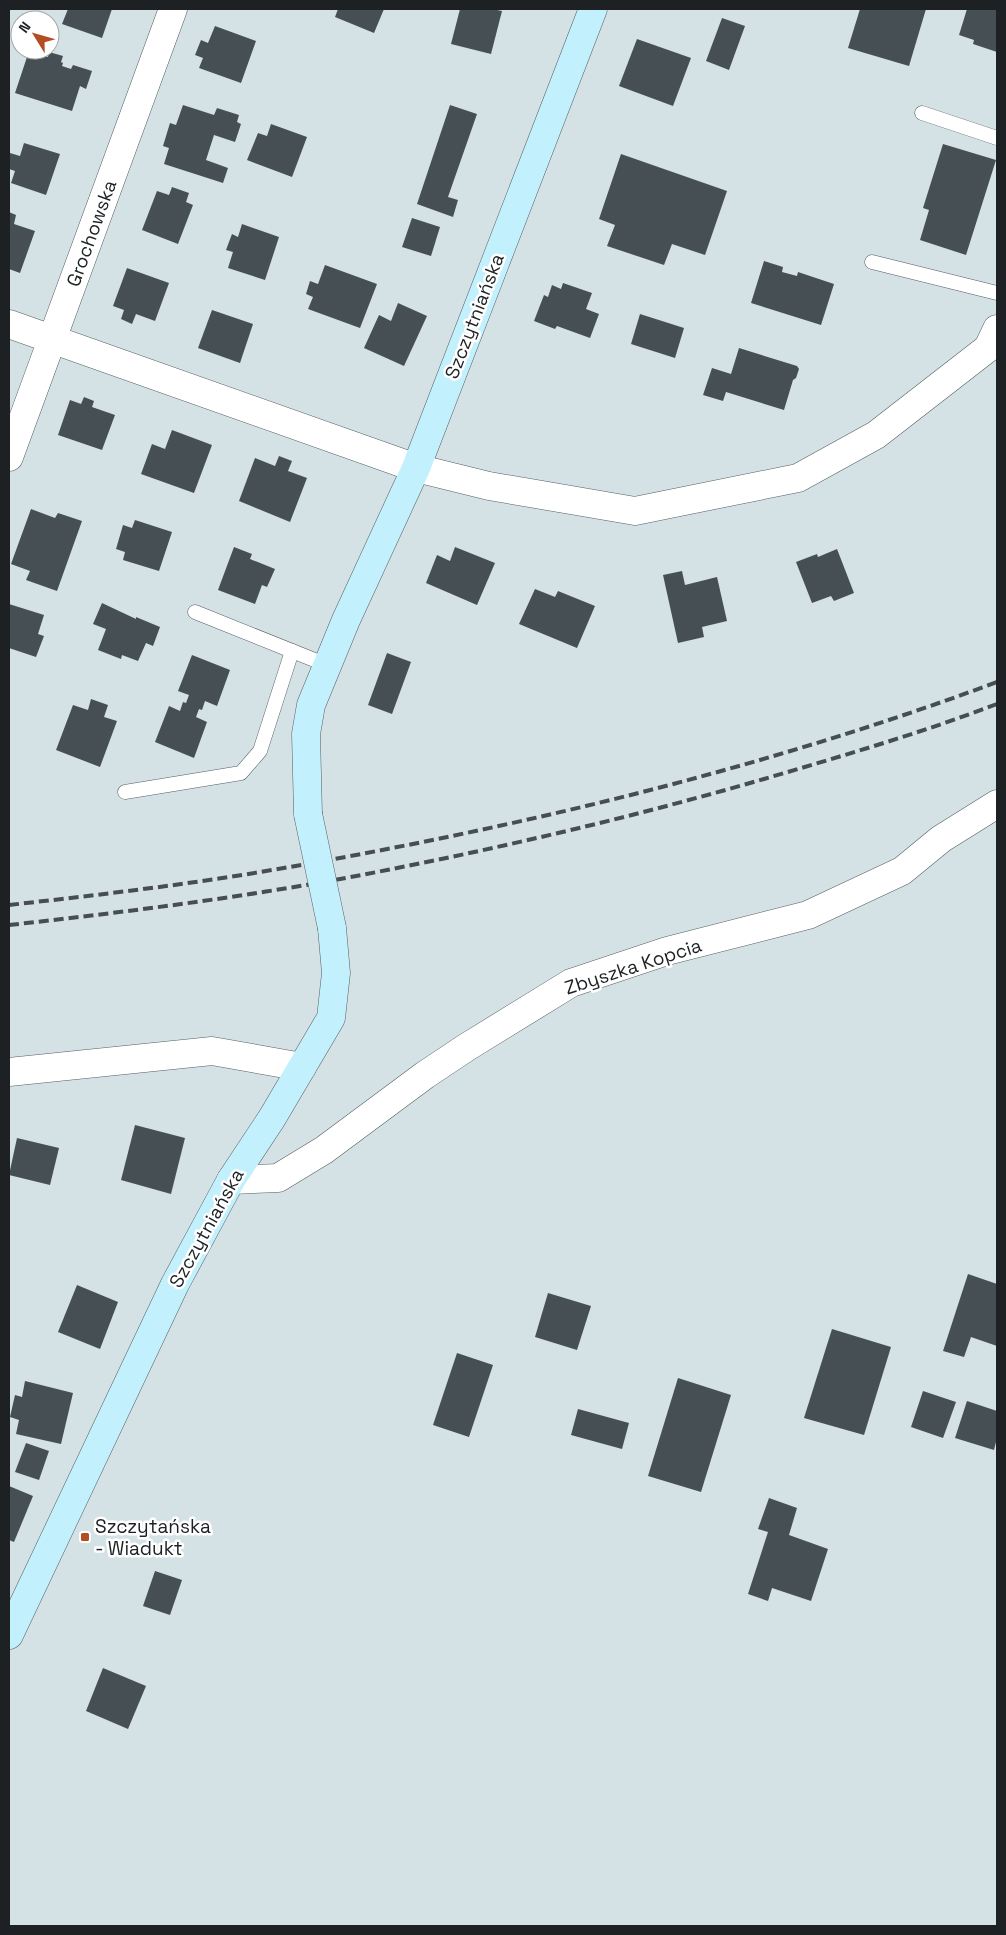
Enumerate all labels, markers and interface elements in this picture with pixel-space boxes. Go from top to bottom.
north arrow [10,10,60,60]
text: N [15,18,35,36]
street label: Grochowska [61,176,122,290]
street label: Szczytniańska [439,250,510,382]
street label: Zbyszka Kopcia [561,933,705,1000]
street label: Szczytniańska [163,1164,249,1292]
place label: Szczytańska - Wiadukt [95,1514,211,1561]
marker: Szczytańska - Wiadukt [79,1531,91,1543]

